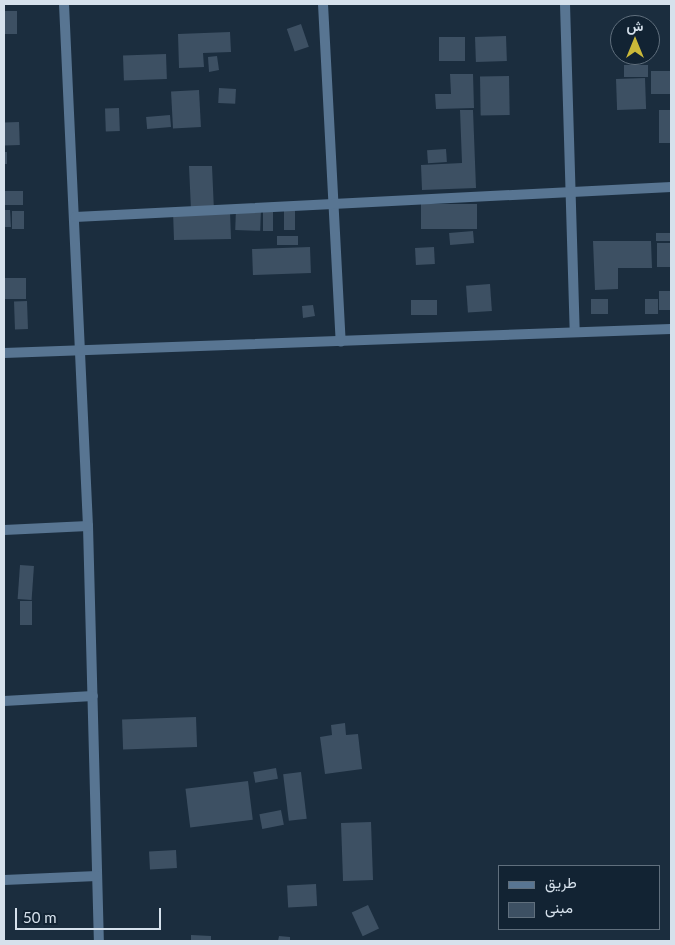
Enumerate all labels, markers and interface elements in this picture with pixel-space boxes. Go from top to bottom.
north arrow [610,15,660,65]
text: ش [627,17,643,34]
legend [498,865,660,930]
text: طريق [545,873,577,891]
scale bar [18,898,164,930]
text: مبنى [545,898,573,916]
text: 50 m [23,908,57,926]

